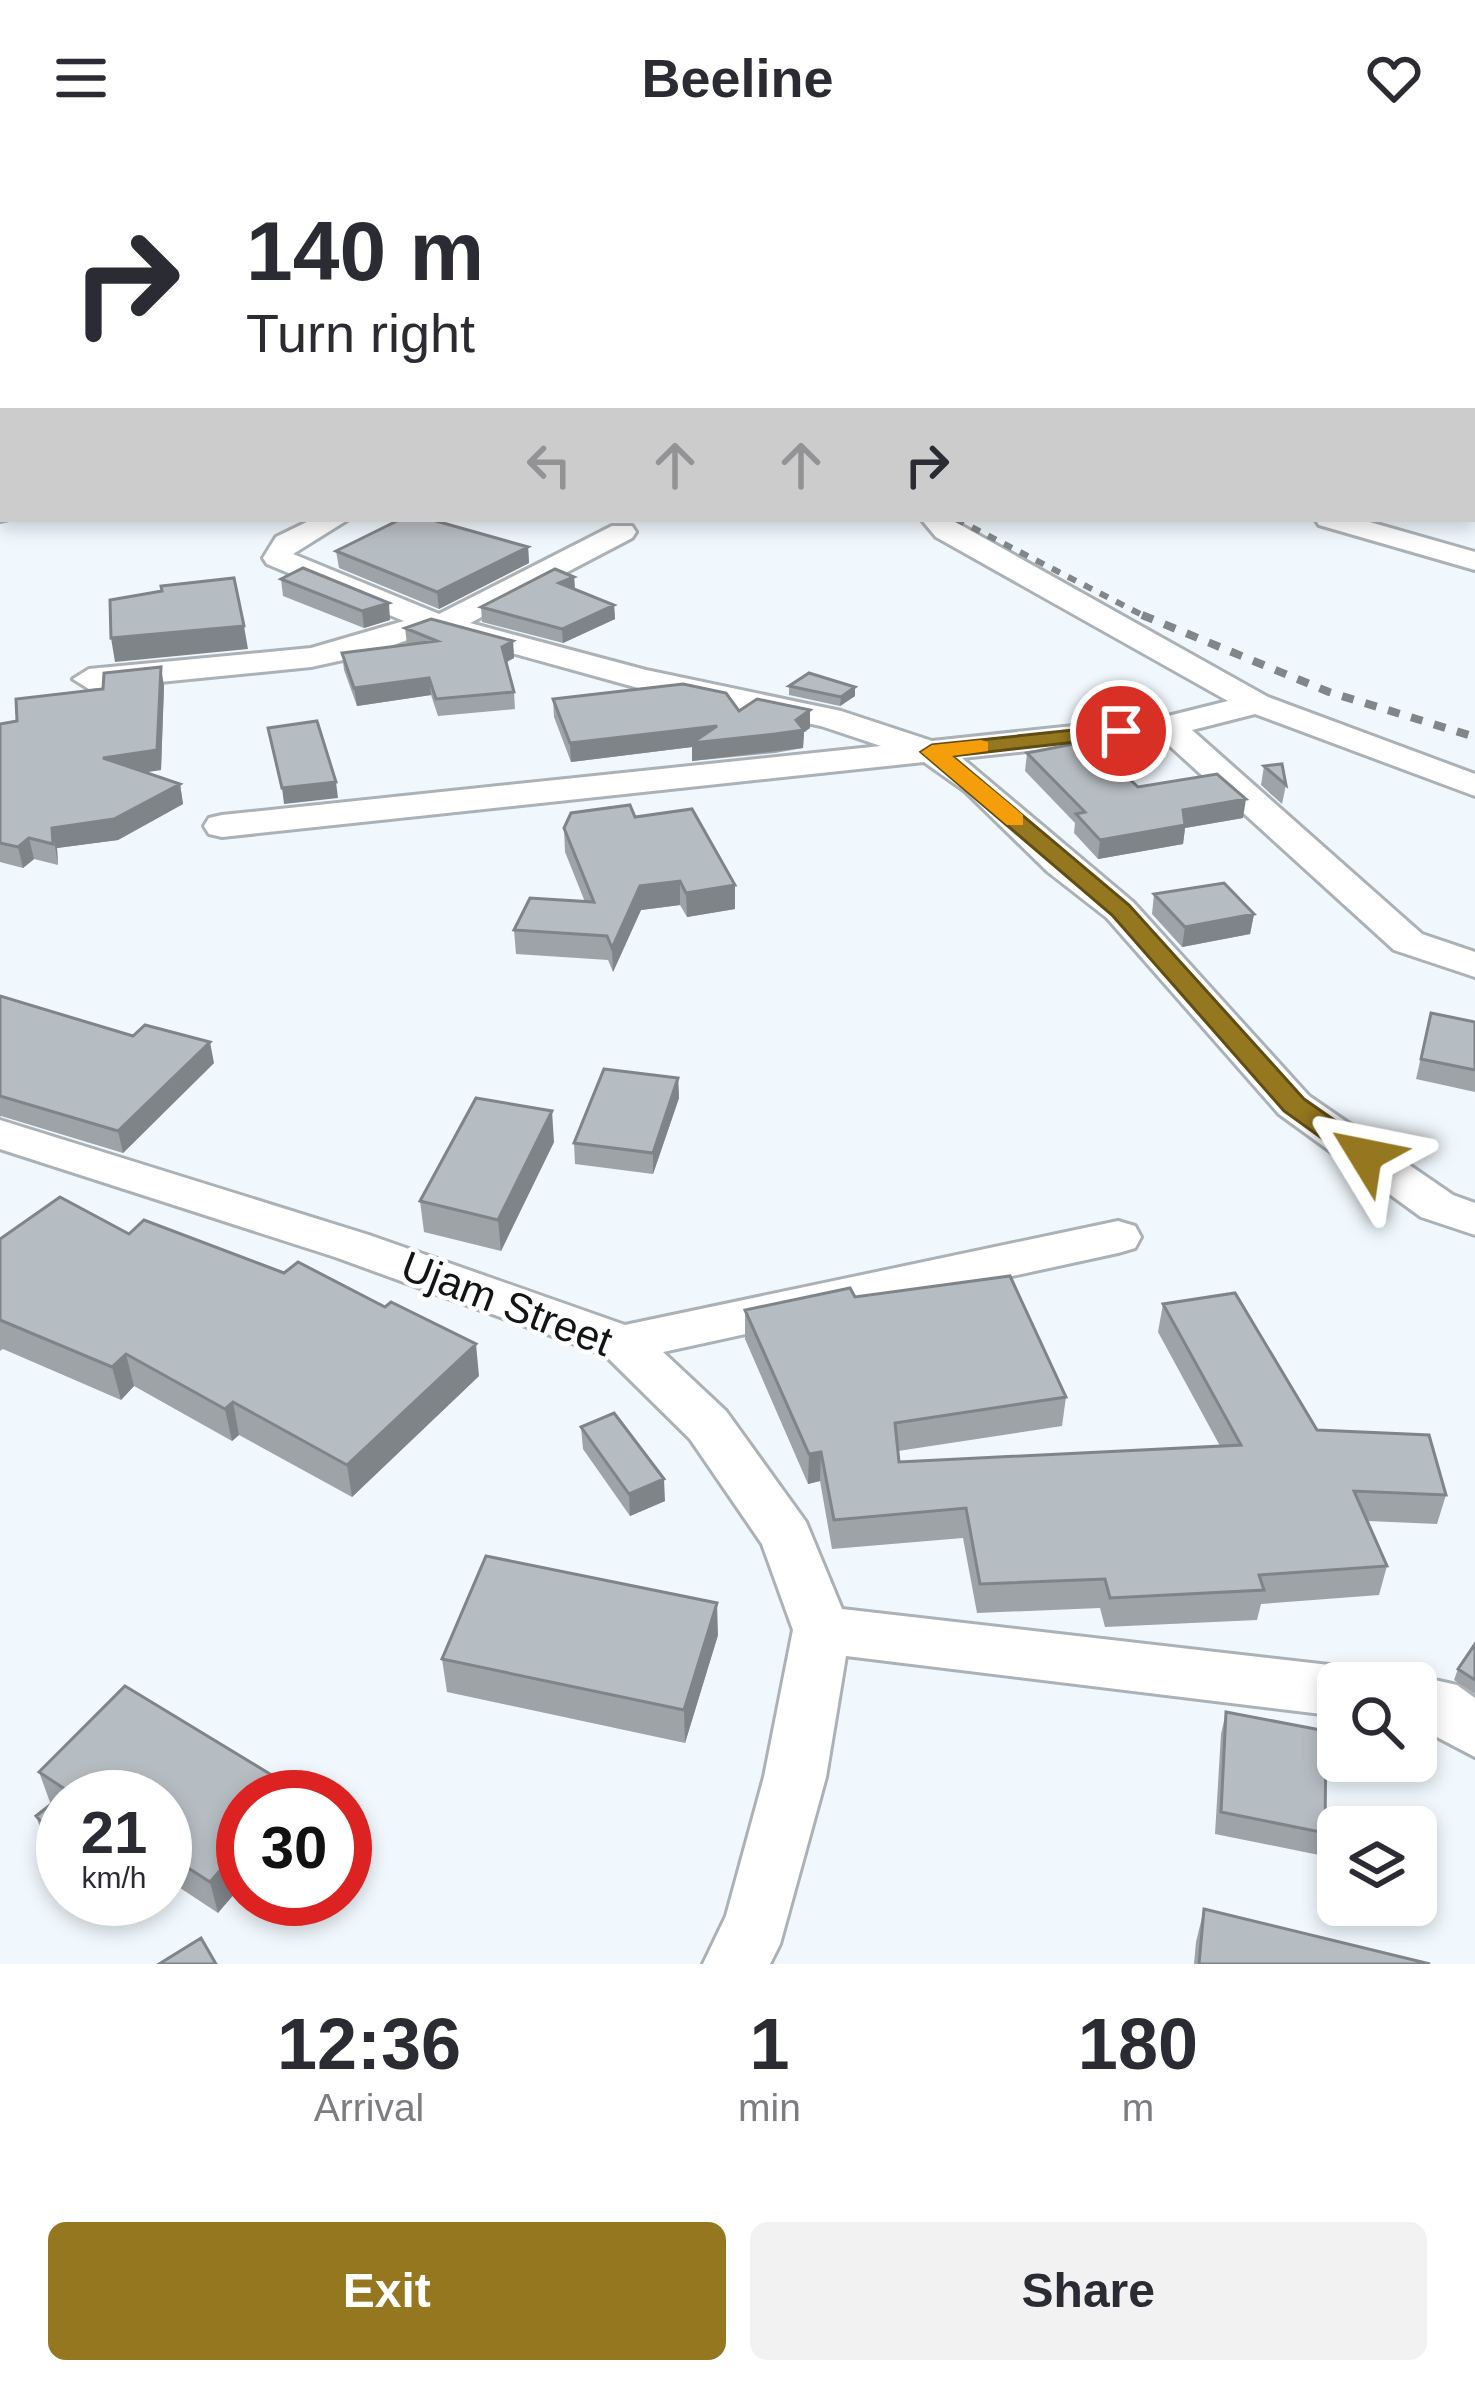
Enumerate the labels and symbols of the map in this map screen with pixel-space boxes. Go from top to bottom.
pin [1070,680,1172,782]
position arrow [1302,1092,1428,1218]
street label: Ujam Street [395,1242,619,1365]
speed limit sign: 30 [216,1770,372,1926]

